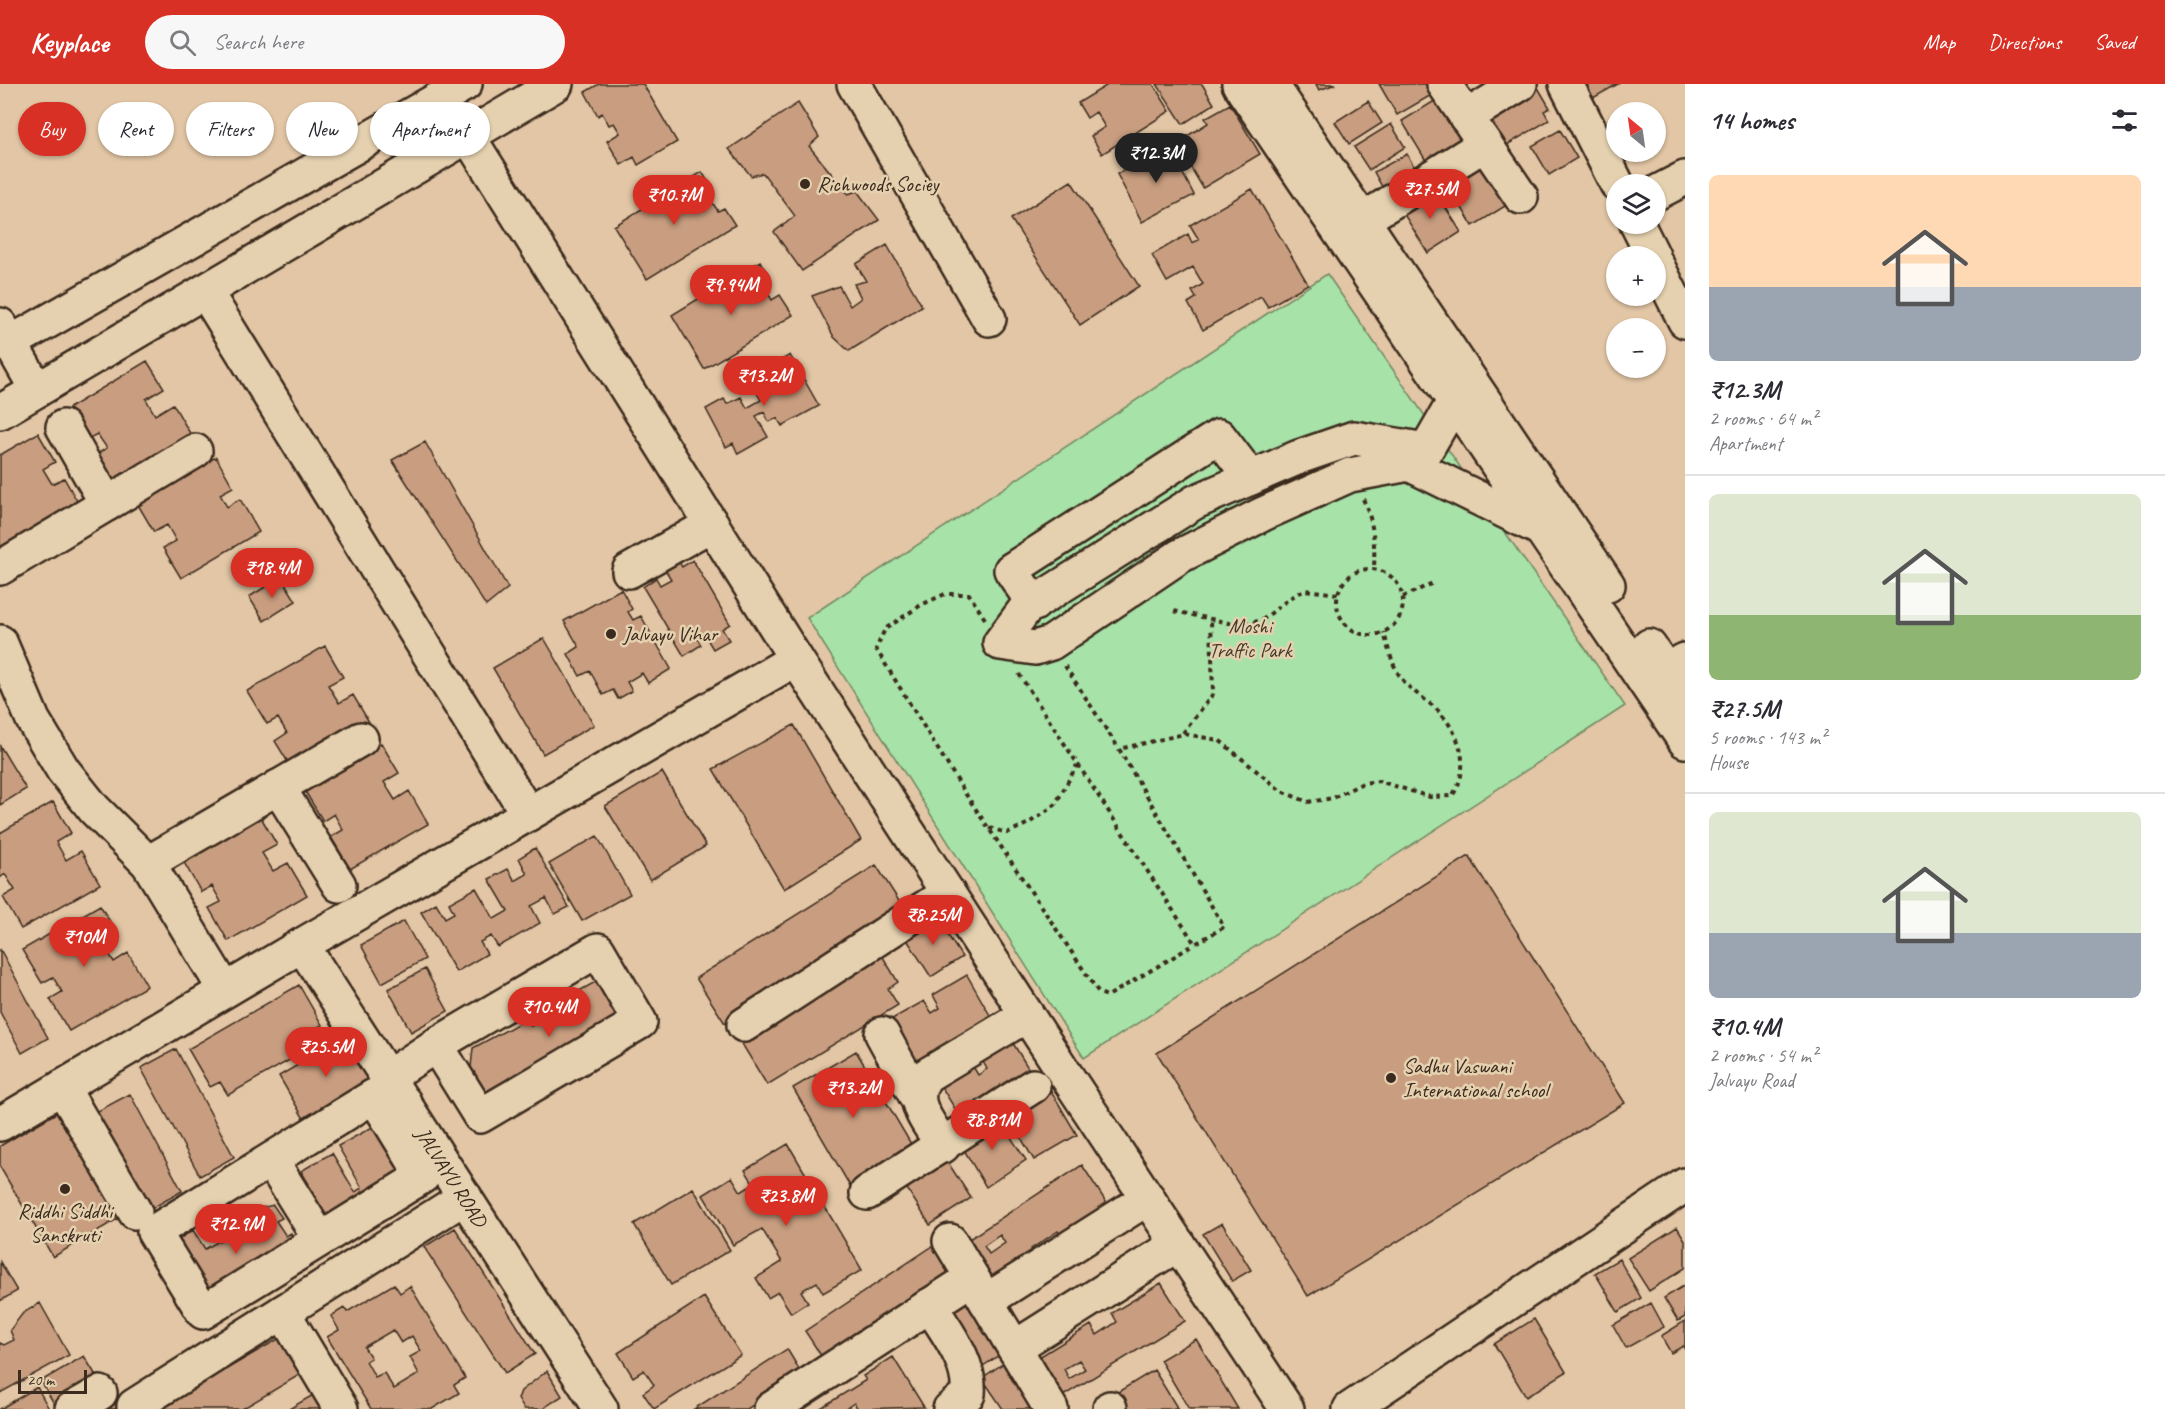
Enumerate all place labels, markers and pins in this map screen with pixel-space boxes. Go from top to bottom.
pin: ₹12.3M [1107,133,1205,184]
pin: ₹27.5M [1381,169,1479,220]
place label: Richwoods Sociey [817,171,940,197]
pin: ₹10.7M [625,175,723,226]
marker: Richwoods Sociey [798,177,812,191]
pin: ₹9.94M [682,265,780,316]
pin: ₹13.2M [715,356,813,407]
pin: ₹18.4M [223,548,321,599]
place label: Jalvayu Vihar [622,621,719,647]
marker: Jalvayu Vihar [604,627,618,641]
pin: ₹8.25M [884,895,982,946]
pin: ₹10M [48,917,120,968]
pin: ₹10.4M [500,987,598,1038]
pin: ₹25.5M [277,1027,375,1078]
place label: Sadhu Vaswani International school [1403,1053,1551,1103]
pin: ₹13.2M [804,1068,902,1119]
marker: Sadhu Vaswani International school [1384,1071,1398,1085]
pin: ₹8.81M [943,1100,1041,1151]
pin: ₹23.8M [737,1176,835,1227]
marker: Riddhi Siddhi Sanskruti [58,1182,72,1196]
place label: Riddhi Siddhi Sanskruti [18,1198,115,1248]
pin: ₹12.9M [187,1204,285,1255]

